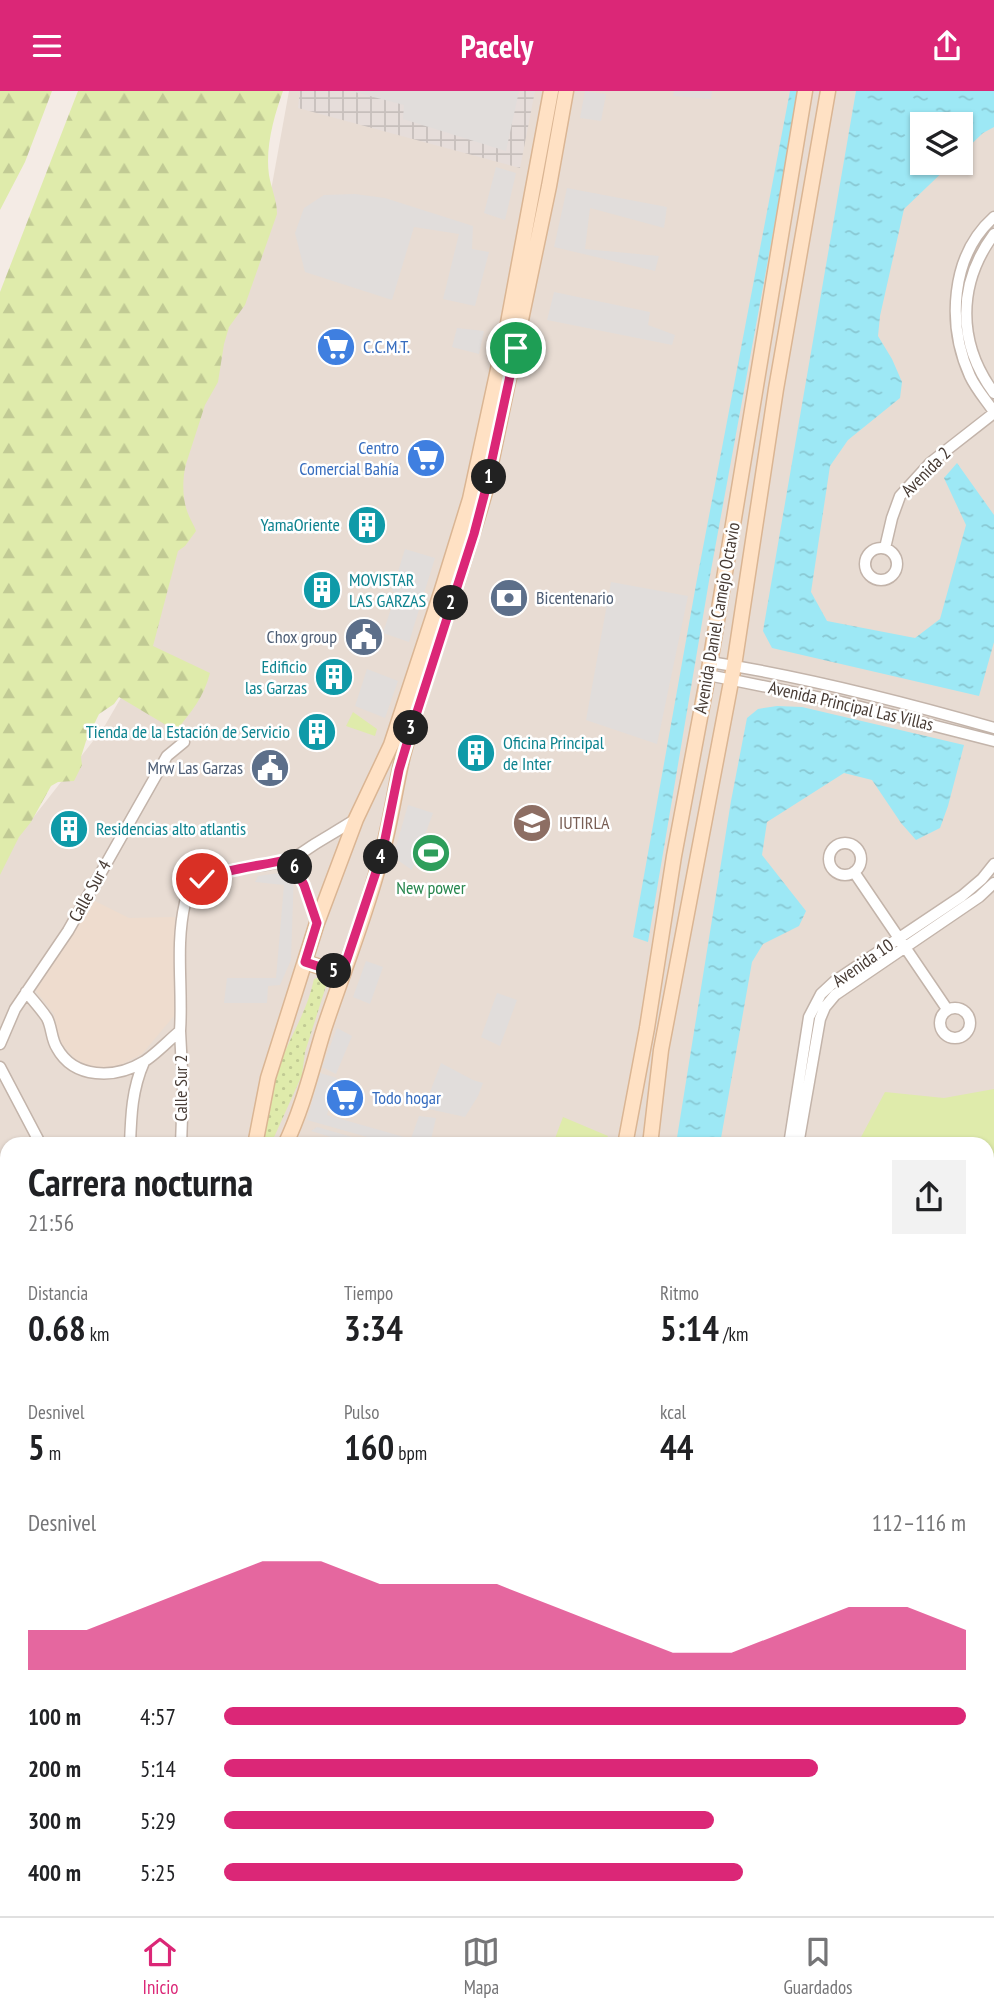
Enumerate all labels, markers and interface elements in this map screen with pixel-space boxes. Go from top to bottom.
text: Pacely [461,25,533,67]
icon: menu [28,27,66,65]
icon: share [928,27,966,65]
map controls [910,112,973,175]
button: layers [910,112,973,175]
pin [486,318,546,378]
supermarket icon: C.C.M.T. [315,326,357,368]
icon: arrive [497,329,535,367]
place label: C.C.M.T. [363,335,410,358]
place label: Centro Comercial Bahía [299,436,399,480]
supermarket icon: Centro Comercial Bahía [405,437,447,479]
street label: Avenida 2 [896,442,955,501]
pin: 1 [472,459,506,495]
text: 1 [484,464,493,488]
building icon: YamaOriente [346,504,388,546]
place label: YamaOriente [260,513,340,536]
street label: Avenida Daniel Camejo Octavio [688,520,745,715]
place label: MOVISTAR LAS GARZAS [349,568,426,612]
building icon: MOVISTAR LAS GARZAS [301,569,343,611]
bank icon: Bicentenario [488,577,530,619]
pin: 2 [434,585,468,621]
place label: Bicentenario [536,586,614,609]
text: 2 [446,590,455,614]
public building icon: Chox group [343,616,385,658]
place label: Chox group [266,625,337,648]
place label: Edificio las Garzas [245,655,307,699]
building icon: Edificio las Garzas [313,656,355,698]
street label: Avenida Principal Las Villas [766,675,936,736]
building icon: Tienda de la Estación de Servicio [296,711,338,753]
pin: 3 [394,711,428,745]
text: 3 [406,715,415,739]
place label: Tienda de la Estación de Servicio [86,720,290,743]
place label: Oficina Principal de Inter [503,731,605,775]
building icon: Oficina Principal de Inter [455,732,497,774]
public building icon: Mrw Las Garzas [249,747,291,789]
place label: Mrw Las Garzas [147,756,243,779]
school or university icon: IUTIRLA [511,802,553,844]
building icon: Residencias alto atlantis [48,808,90,850]
place label: IUTIRLA [559,811,610,834]
place label: Residencias alto atlantis [96,817,246,840]
sports icon: New power [410,832,452,874]
pin: 4 [364,839,398,875]
text: 4 [376,844,385,868]
pin [172,849,232,909]
pin: 6 [278,849,312,885]
text: 6 [290,854,299,878]
street label: Calle Sur 4 [63,856,116,926]
icon: check [183,860,221,898]
place label: New power [396,876,466,899]
street label: Avenida 10 [828,933,898,992]
pin: 5 [316,953,352,989]
text: 5 [329,958,338,982]
street label: Calle Sur 2 [169,1054,192,1122]
supermarket icon: Todo hogar [324,1077,366,1119]
place label: Todo hogar [372,1086,441,1109]
text: Carrera nocturna [28,1157,253,1206]
button: share [892,1160,966,1234]
text: 21:56 [28,1208,74,1237]
text: Distancia [28,1281,88,1305]
text: Tiempo [344,1281,393,1305]
text: Ritmo [660,1281,699,1305]
text: 0.68 [28,1305,86,1351]
text: 3:34 [344,1305,403,1351]
text: 5:14 [660,1305,719,1351]
text: km [86,1322,109,1346]
text: /km [719,1322,748,1346]
text: Desnivel [28,1400,84,1424]
text: Pulso [344,1400,379,1424]
text: kcal [660,1400,686,1424]
text: 5 [28,1424,45,1470]
text: 160 [344,1424,394,1470]
text: 44 [660,1424,693,1470]
text: m [45,1441,61,1465]
text: bpm [394,1441,427,1465]
text: Desnivel [28,1508,96,1537]
text: 112–116 m [872,1508,966,1537]
text: 100 m [28,1702,81,1731]
text: 4:57 [140,1702,176,1731]
text: 200 m [28,1754,81,1783]
text: 5:14 [140,1754,176,1783]
text: 300 m [28,1806,81,1835]
text: 5:29 [140,1806,176,1835]
text: 400 m [28,1858,81,1887]
text: 5:25 [140,1858,176,1887]
tab: Inicio [141,1933,179,1999]
tab: Mapa [462,1933,500,1999]
tab: Guardados [783,1933,853,1999]

